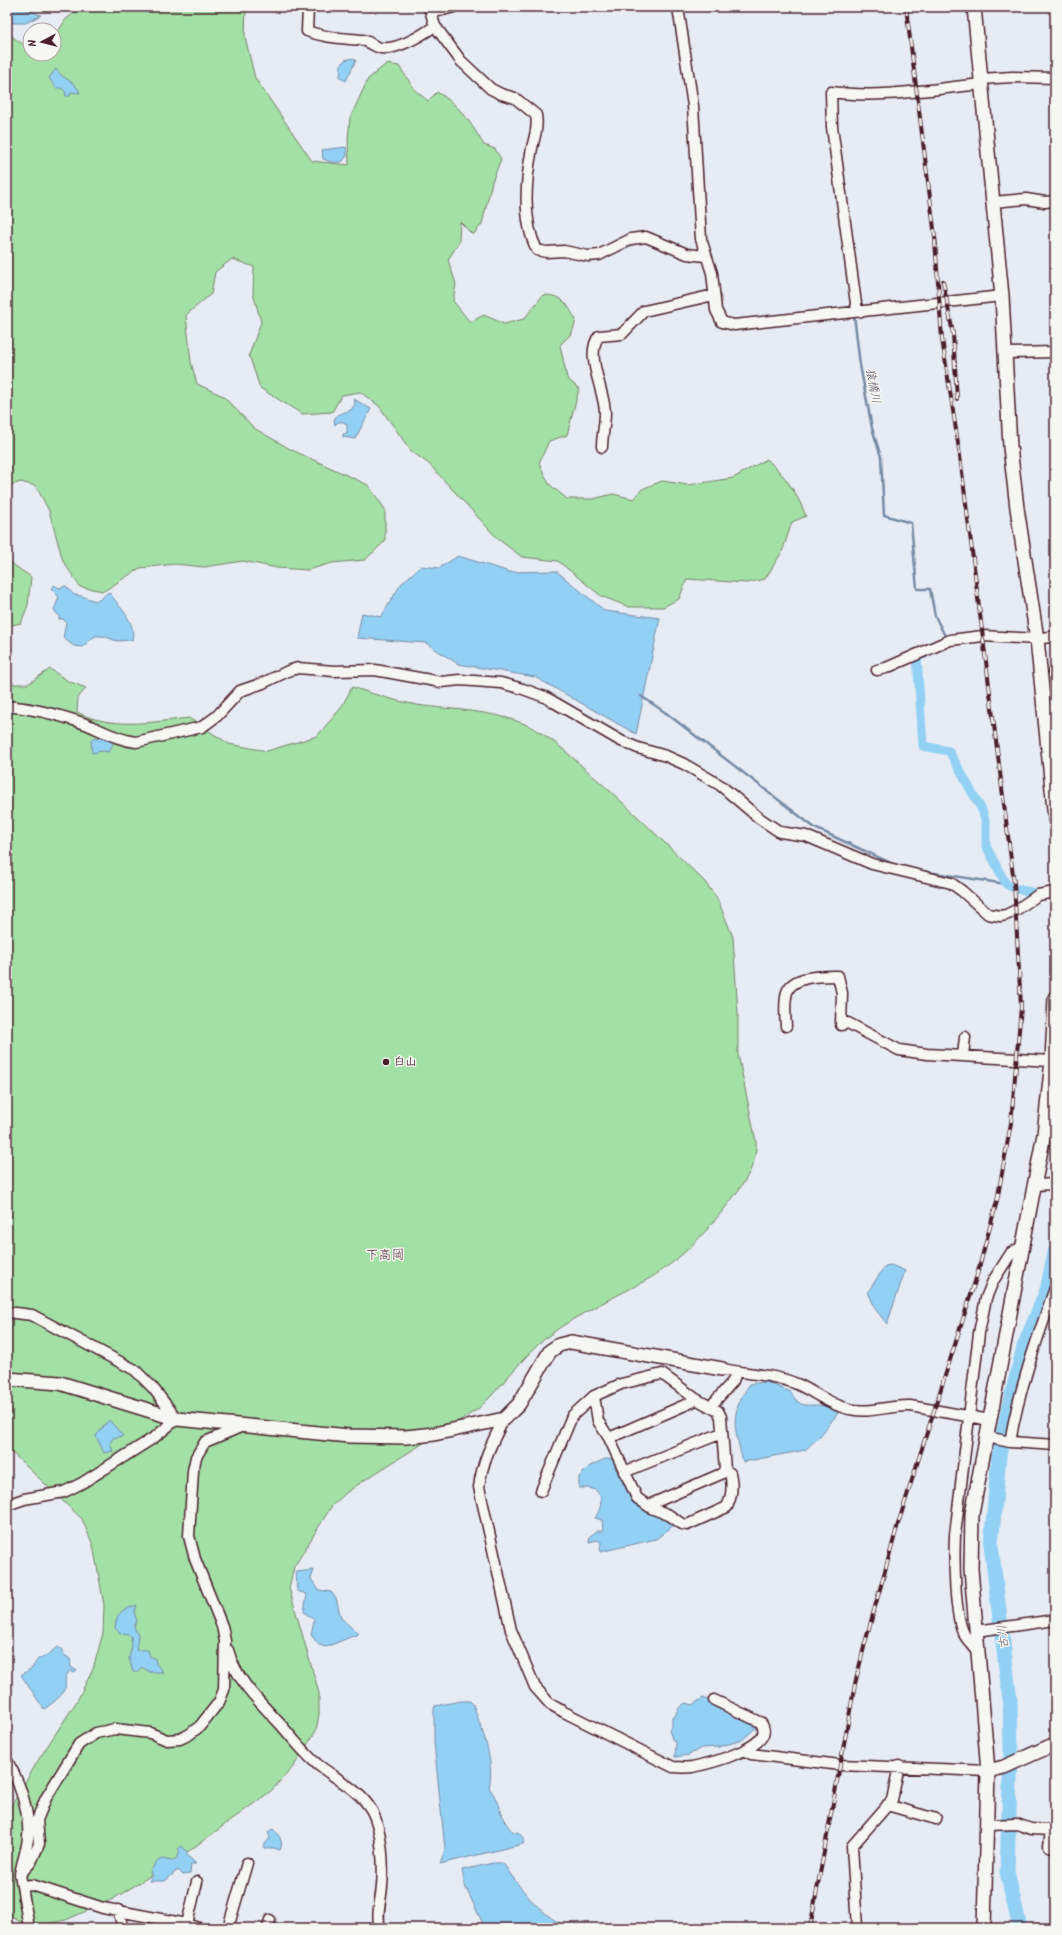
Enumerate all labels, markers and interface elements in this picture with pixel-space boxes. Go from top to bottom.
north arrow [22,22,62,62]
text: N [24,39,42,48]
water label: 猿橋川 [860,367,886,405]
place label: 白山 [394,1053,416,1071]
marker: 白山 [381,1057,391,1067]
district label: 下高岡 [365,1245,405,1266]
water label: 古川 [992,1624,1014,1650]

